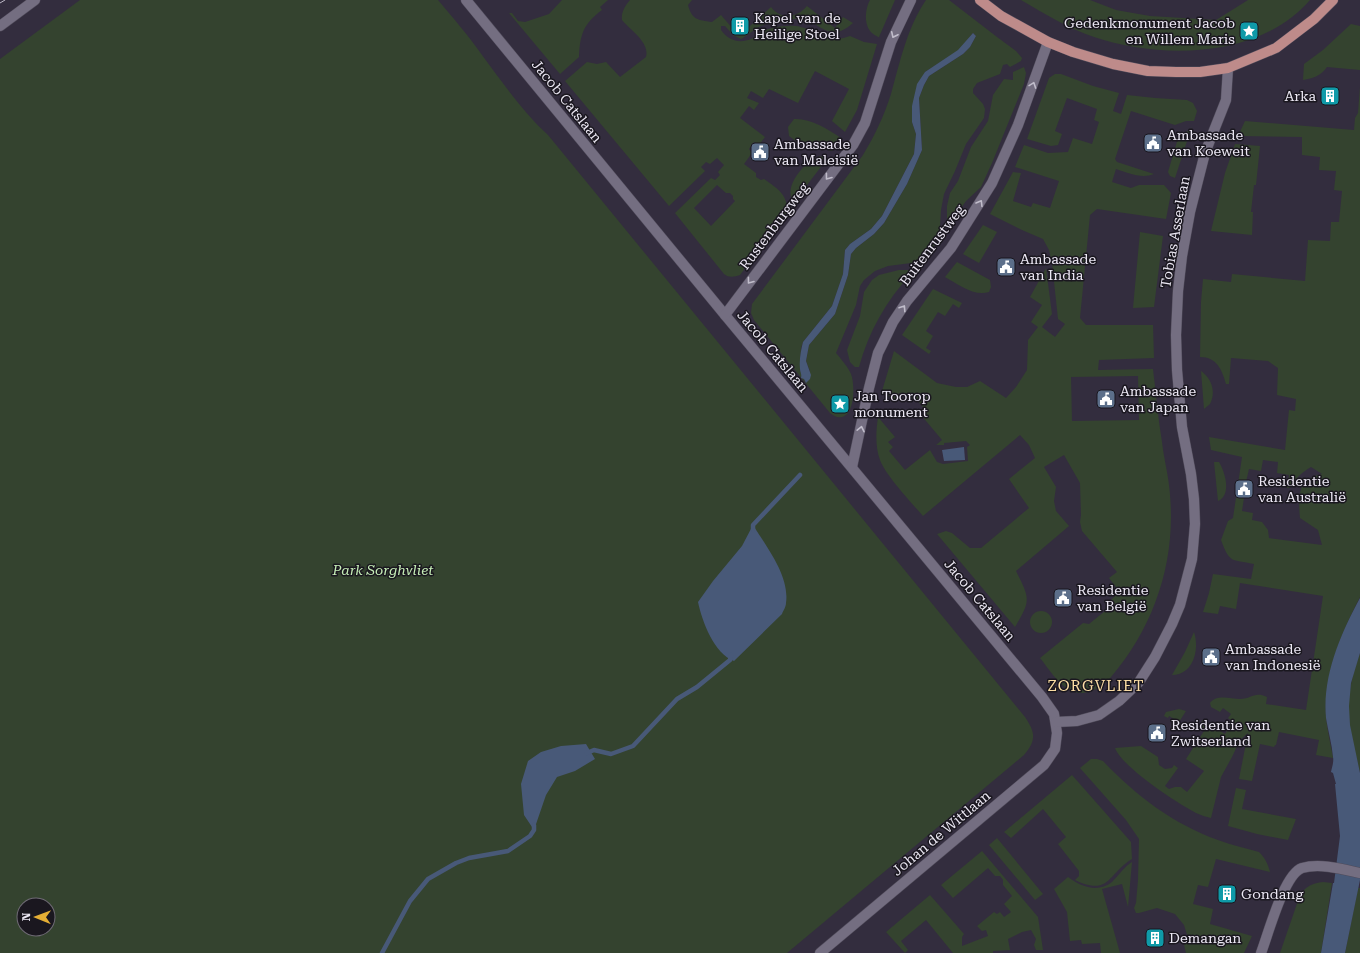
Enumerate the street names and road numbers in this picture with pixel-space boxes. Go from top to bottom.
street label: Jacob Catslaan [529,56,605,146]
street label: Tobias Asserlaan [1157,175,1193,289]
street label: Rustenburgweg [736,179,812,273]
street label: Buitenrustweg [896,201,968,289]
street label: Jacob Catslaan [734,307,812,395]
street label: Jacob Catslaan [941,556,1019,644]
street label: Johan de Wittlaan [889,787,993,879]

